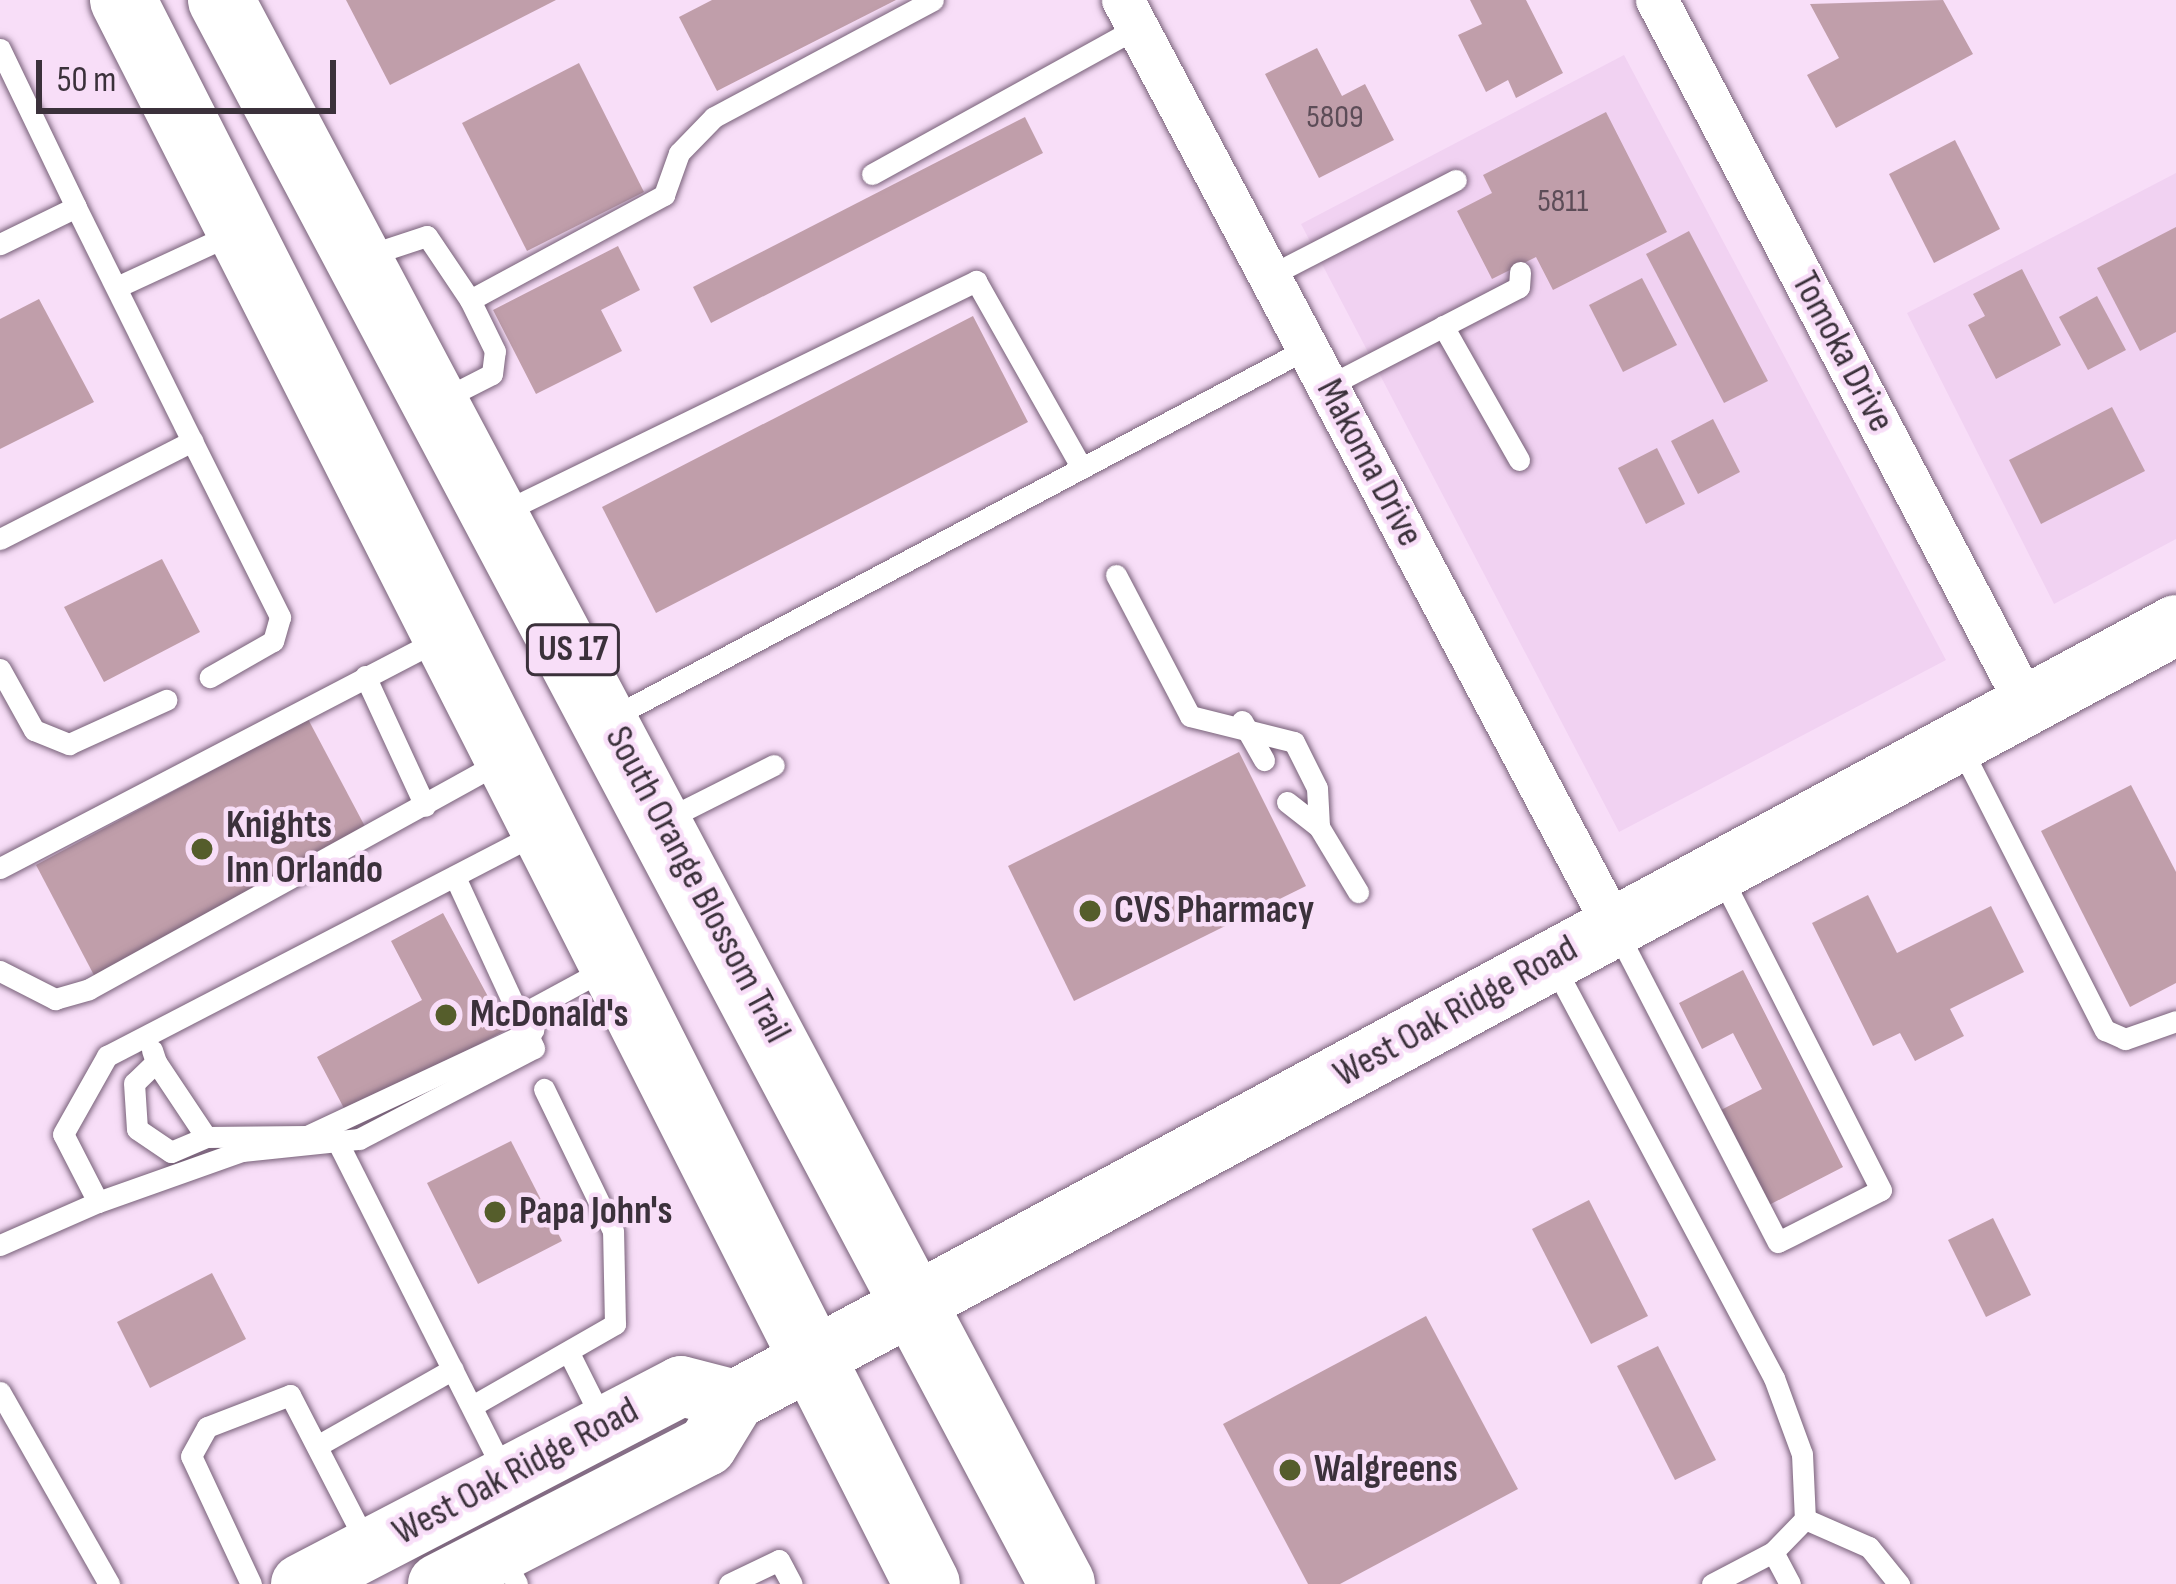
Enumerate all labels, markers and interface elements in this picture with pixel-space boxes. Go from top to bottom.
scale bar [42,36,342,110]
text: 50 m [57,59,116,102]
house number: 5809 [1306,98,1364,138]
house number: 5811 [1538,182,1588,222]
street label: Tomoka Drive [1780,264,1904,440]
street label: Makoma Drive [1305,371,1433,555]
road number: US 17 [525,620,621,680]
street label: South Orange Blossom Trail [594,719,800,1051]
place label: Knights Inn Orlando [226,804,383,895]
marker: Knights Inn Orlando [189,836,215,862]
place label: CVS Pharmacy [1114,888,1314,934]
marker: CVS Pharmacy [1077,898,1103,924]
street label: West Oak Ridge Road [1326,926,1586,1098]
place label: McDonald's [470,992,629,1038]
marker: McDonald's [433,1002,459,1028]
place label: Papa John's [519,1189,673,1235]
marker: Papa John's [482,1199,508,1225]
street label: West Oak Ridge Road [385,1388,647,1556]
place label: Walgreens [1314,1447,1458,1493]
marker: Walgreens [1277,1457,1303,1483]

